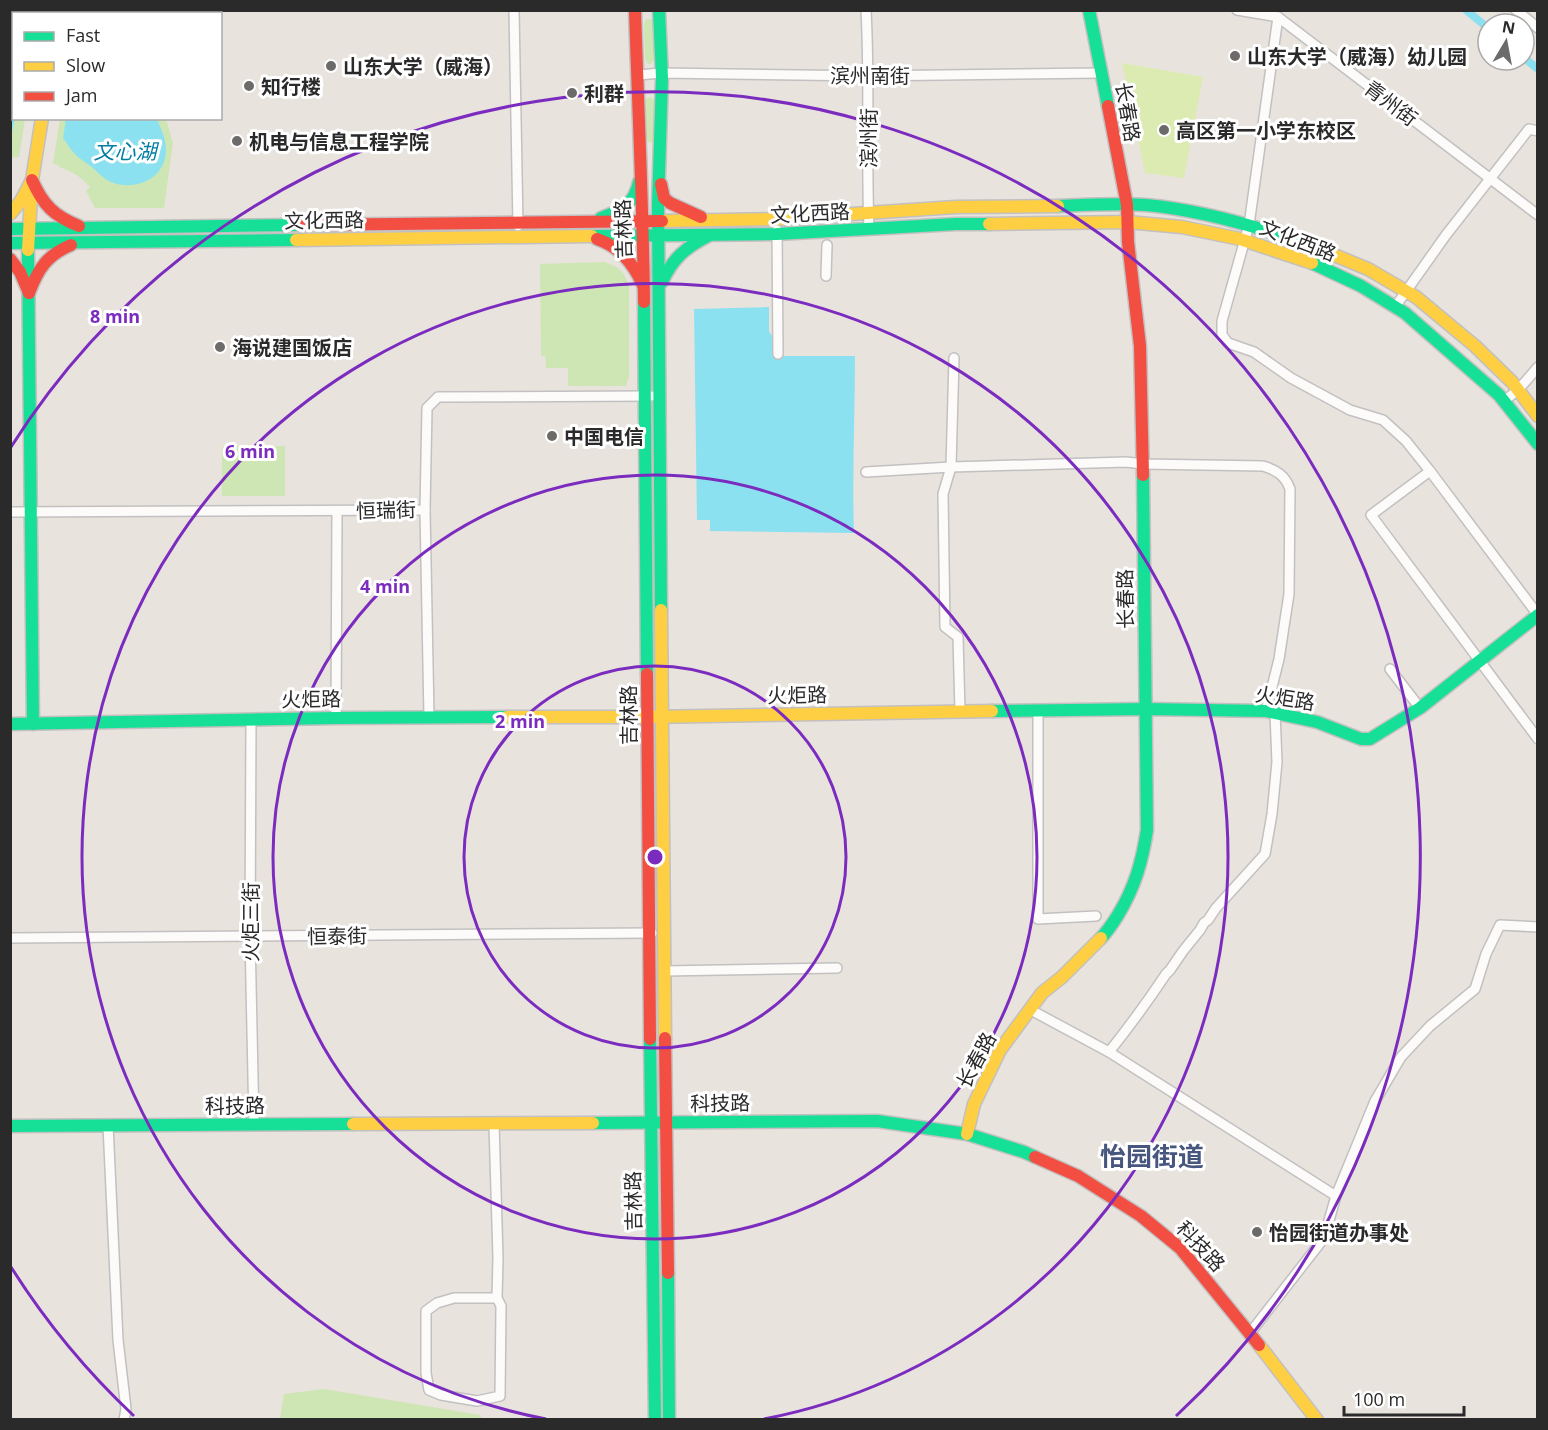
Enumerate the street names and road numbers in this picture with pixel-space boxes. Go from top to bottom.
street label: 滨州南街 [830,62,910,89]
street label: 青州街 [1359,74,1423,132]
street label: 长春路 [1109,80,1147,144]
street label: 滨州街 [855,108,882,168]
street label: 文化西路 [769,197,851,229]
street label: 吉林路 [608,199,638,259]
street label: 文化西路 [284,206,364,234]
street label: 文化西路 [1256,213,1340,267]
street label: 恒瑞街 [356,495,416,525]
street label: 长春路 [1111,569,1139,629]
street label: 火炬路 [1253,680,1317,716]
street label: 火炬路 [767,681,827,709]
street label: 火炬路 [281,685,341,713]
street label: 吉林路 [615,685,642,745]
street label: 火炬三街 [237,882,264,962]
street label: 恒泰街 [307,922,367,950]
street label: 长春路 [950,1027,1002,1093]
street label: 科技路 [690,1089,750,1117]
street label: 科技路 [205,1092,265,1119]
street label: 吉林路 [619,1171,647,1231]
street label: 科技路 [1171,1215,1231,1277]

